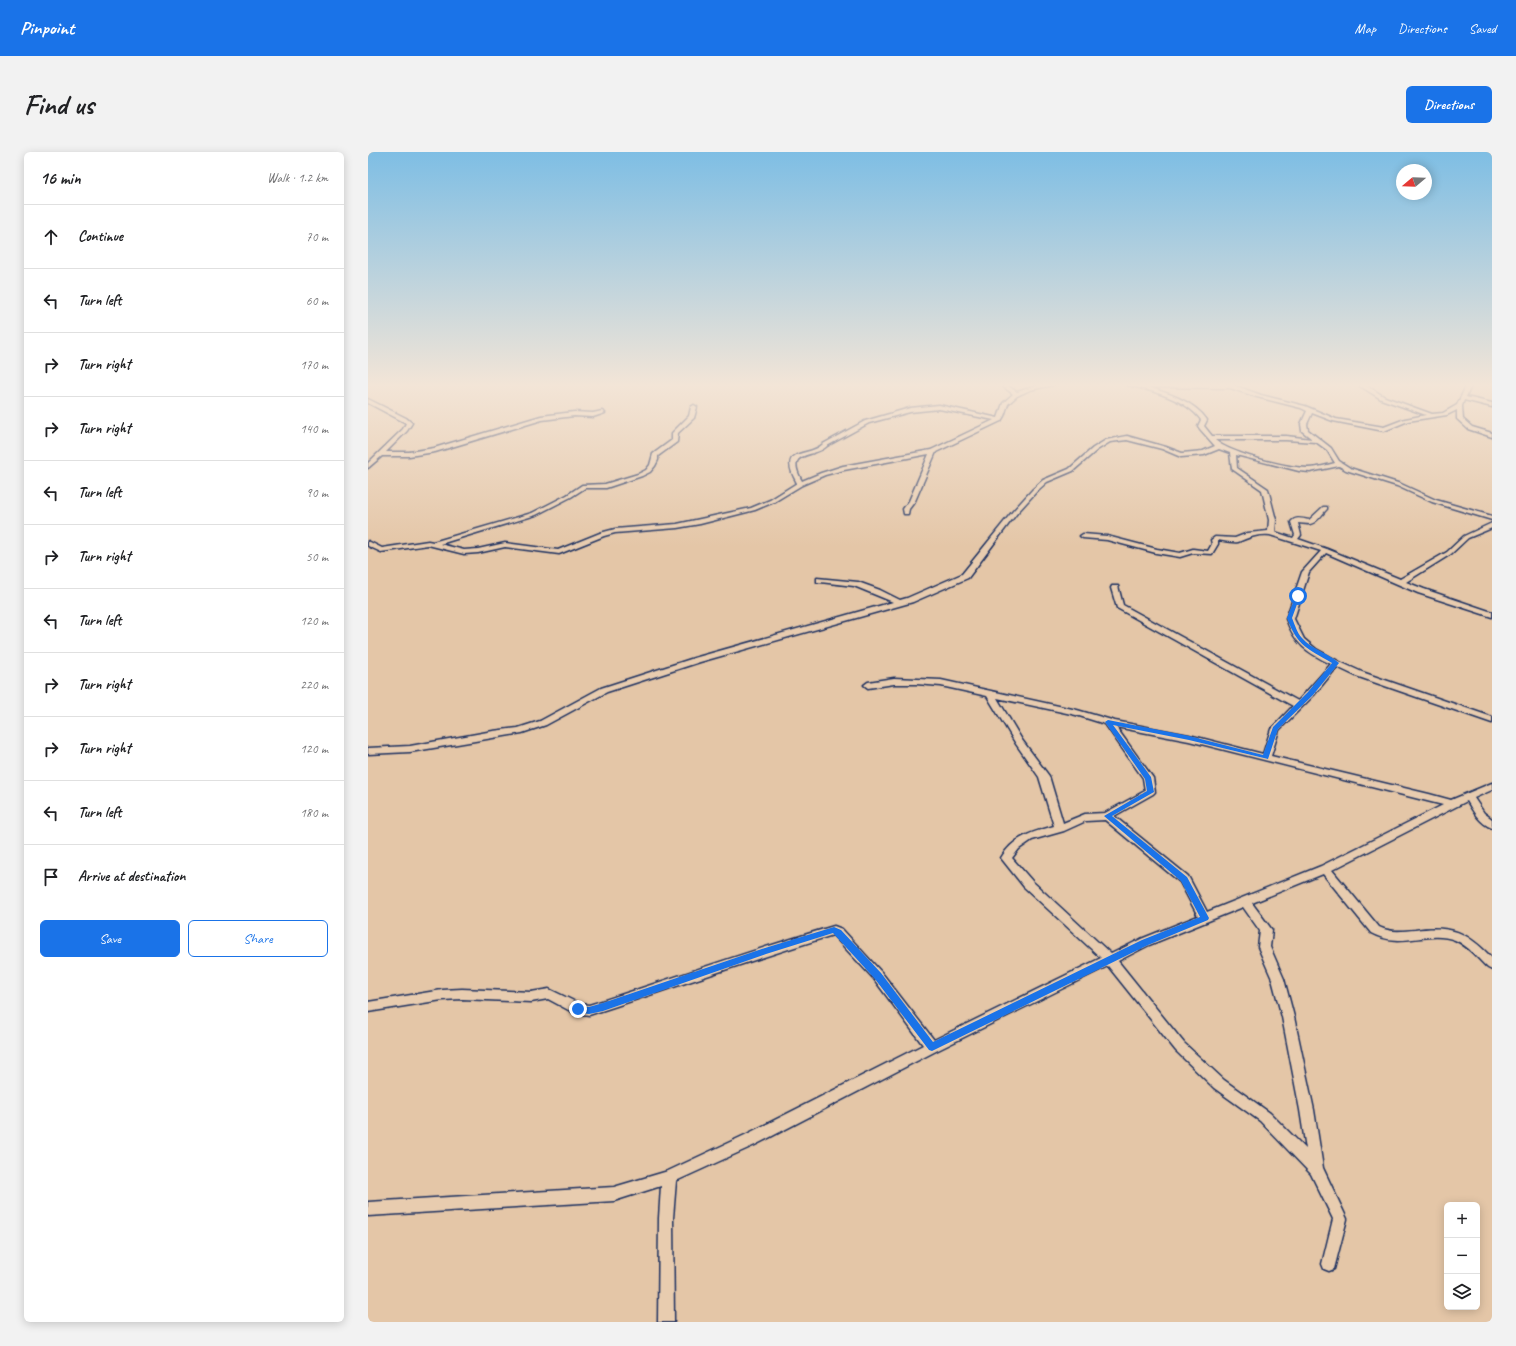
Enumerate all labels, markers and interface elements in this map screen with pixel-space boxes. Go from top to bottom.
text: Pinpoint [20,16,74,40]
text: Map [1355,20,1376,37]
text: Directions [1398,20,1447,37]
text: Saved [1469,20,1496,37]
button: Directions [1406,86,1492,123]
text: Find us [24,87,94,122]
north arrow [1396,164,1432,200]
text: 16 min [40,168,81,189]
text: Walk · 1.2 km [267,170,328,186]
icon: ahead [40,226,62,248]
text: Continue [78,227,123,246]
text: 70 m [306,229,328,245]
icon: left [40,290,62,312]
text: Turn left [78,291,121,310]
text: 60 m [306,293,328,309]
icon: right [40,354,62,376]
text: Turn right [78,355,131,374]
text: 170 m [300,357,328,373]
icon: right [40,418,62,440]
text: Turn right [78,419,131,438]
text: 140 m [300,421,328,437]
icon: left [40,482,62,504]
text: Turn left [78,483,121,502]
text: 90 m [306,485,328,501]
icon: right [40,546,62,568]
text: Turn right [78,547,131,566]
text: 50 m [306,549,328,565]
route start [1289,587,1307,605]
icon: left [40,610,62,632]
text: Turn left [78,611,121,630]
text: 120 m [300,613,328,629]
icon: right [40,674,62,696]
text: Turn right [78,675,131,694]
text: 220 m [300,677,328,693]
icon: right [40,738,62,760]
text: Turn right [78,739,131,758]
text: 120 m [300,741,328,757]
icon: left [40,802,62,824]
text: Turn left [78,803,121,822]
text: 180 m [300,805,328,821]
icon: arrive [40,866,62,888]
text: Arrive at destination [78,867,185,886]
button: Save [40,920,180,957]
button: Share [188,920,328,957]
route end [569,1000,587,1018]
map controls [1444,1202,1480,1310]
button: + [1444,1202,1480,1238]
button: − [1444,1238,1480,1274]
button: layers [1444,1274,1480,1310]

